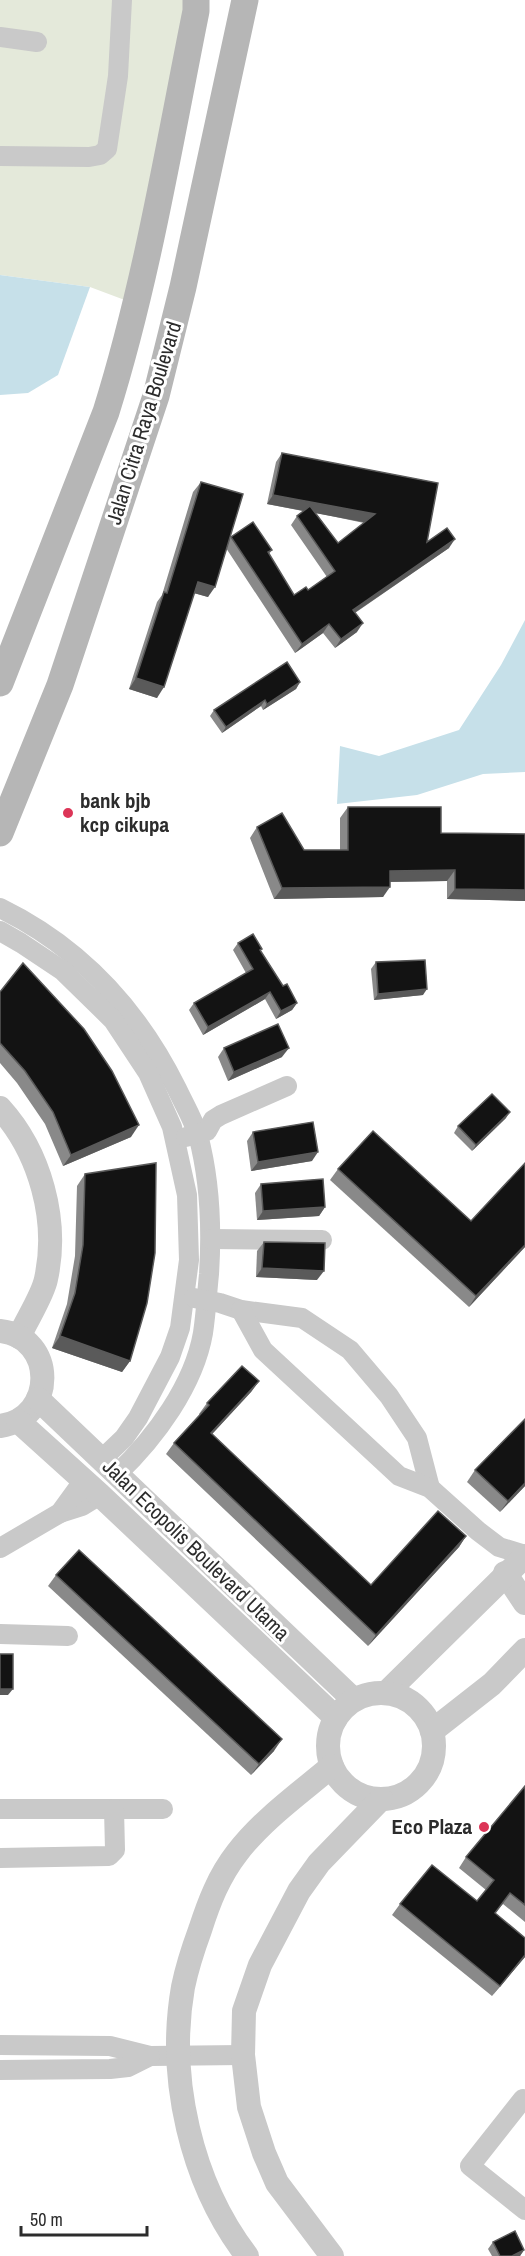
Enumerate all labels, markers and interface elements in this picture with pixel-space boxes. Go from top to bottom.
street label: Jalan Citra Raya Boulevard [99,318,188,528]
place label: bank bjb kcp cikupa [80,786,169,839]
marker: bank bjb kcp cikupa [61,806,75,820]
street label: Jalan Ecopolis Boulevard Utama [96,1452,297,1647]
place label: Eco Plaza [392,1812,472,1841]
marker: Eco Plaza [477,1820,491,1834]
scale bar [21,2199,147,2237]
text: 50 m [30,2207,63,2232]

